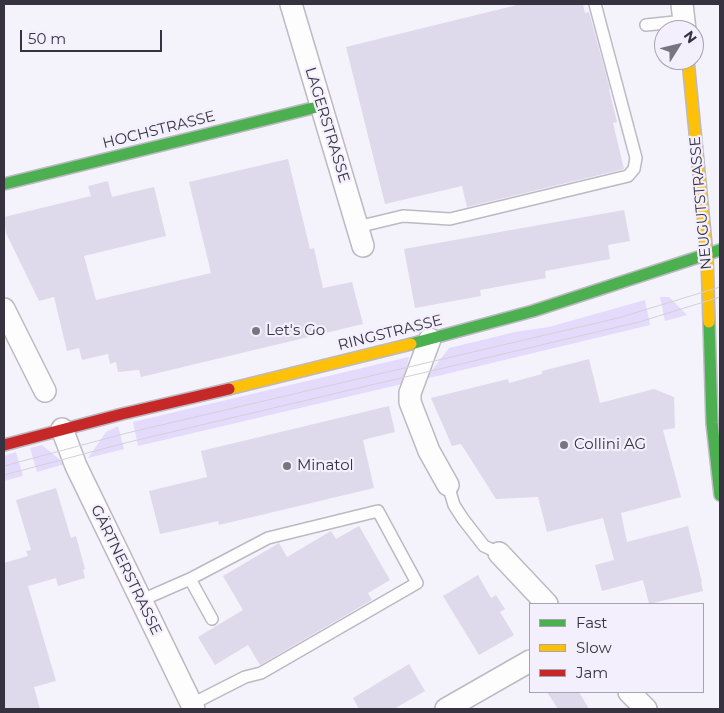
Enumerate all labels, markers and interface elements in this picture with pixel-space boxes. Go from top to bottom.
scale bar [22,20,165,52]
north arrow [654,20,704,70]
text: N [680,27,701,47]
text: 50 m [28,29,66,48]
street label: LAGERSTRASSE [301,65,353,185]
street label: HOCHSTRASSE [101,107,217,153]
street label: NEUGUTSTRASSE [686,136,716,270]
street label: RINGSTRASSE [336,311,444,355]
place label: Let's Go [266,322,325,340]
marker: Let's Go [250,325,262,337]
place label: Collini AG [574,436,646,454]
marker: Collini AG [558,439,570,451]
place label: Minatol [297,457,354,475]
marker: Minatol [281,460,293,472]
street label: GÄRTNERSTRASSE [87,502,165,638]
legend [529,603,704,693]
text: Fast [576,613,607,632]
text: Slow [576,638,612,657]
text: Jam [576,663,608,682]

